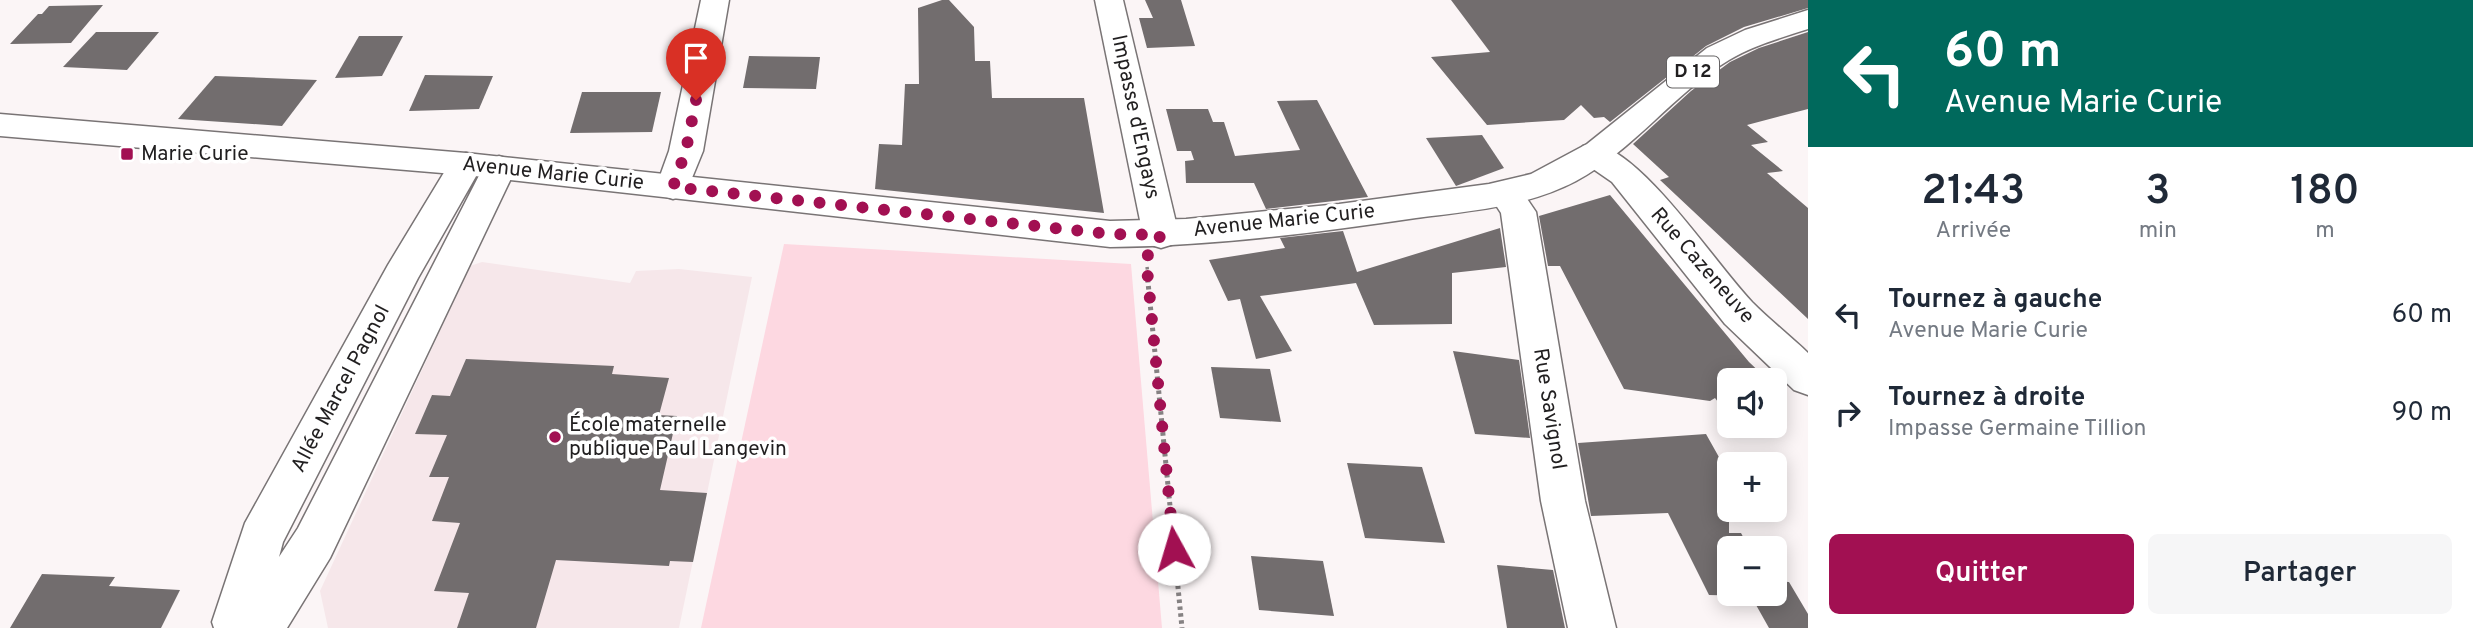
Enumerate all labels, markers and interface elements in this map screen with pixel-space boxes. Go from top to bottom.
text: 60 m [1944,23,2062,85]
pin [666,28,726,100]
icon: left [1829,28,1920,119]
street label: Impasse d'Engays [1104,32,1166,202]
icon: arrive [677,39,715,77]
road number: D 12 [1667,57,1719,88]
text: Avenue Marie Curie [1944,84,2222,124]
place label: Marie Curie [141,141,248,168]
marker: Marie Curie [119,146,135,162]
street label: Avenue Marie Curie [461,151,645,197]
text: 21:43 [1921,166,2025,219]
text: 3 [2145,166,2170,219]
text: 180 [2290,166,2360,219]
street label: Avenue Marie Curie [1192,198,1376,244]
street label: Rue Cazeneuve [1644,202,1760,330]
text: Arrivée [1936,217,2011,246]
text: min [2139,217,2177,246]
text: m [2315,217,2335,246]
text: Tournez à gauche [1888,284,2102,317]
icon: left [1829,296,1867,334]
text: 60 m [2392,299,2452,332]
street label: Allée Marcel Pagnol [285,301,397,477]
text: Avenue Marie Curie [1888,317,2088,346]
street label: Rue Savignol [1526,346,1572,472]
map controls [1717,368,1787,606]
button: sound [1717,368,1787,438]
text: Tournez à droite [1888,382,2085,415]
icon: right [1829,394,1867,432]
text: 90 m [2392,397,2452,430]
place label: École maternelle publique Paul Langevin [569,411,787,463]
text: Impasse Germaine Tillion [1888,415,2147,444]
marker: École maternelle publique Paul Langevin [547,429,563,445]
button: + [1717,452,1787,522]
position arrow [1137,512,1211,586]
button: Quitter [1829,534,2134,614]
button: Partager [2148,534,2452,614]
button: − [1717,536,1787,606]

